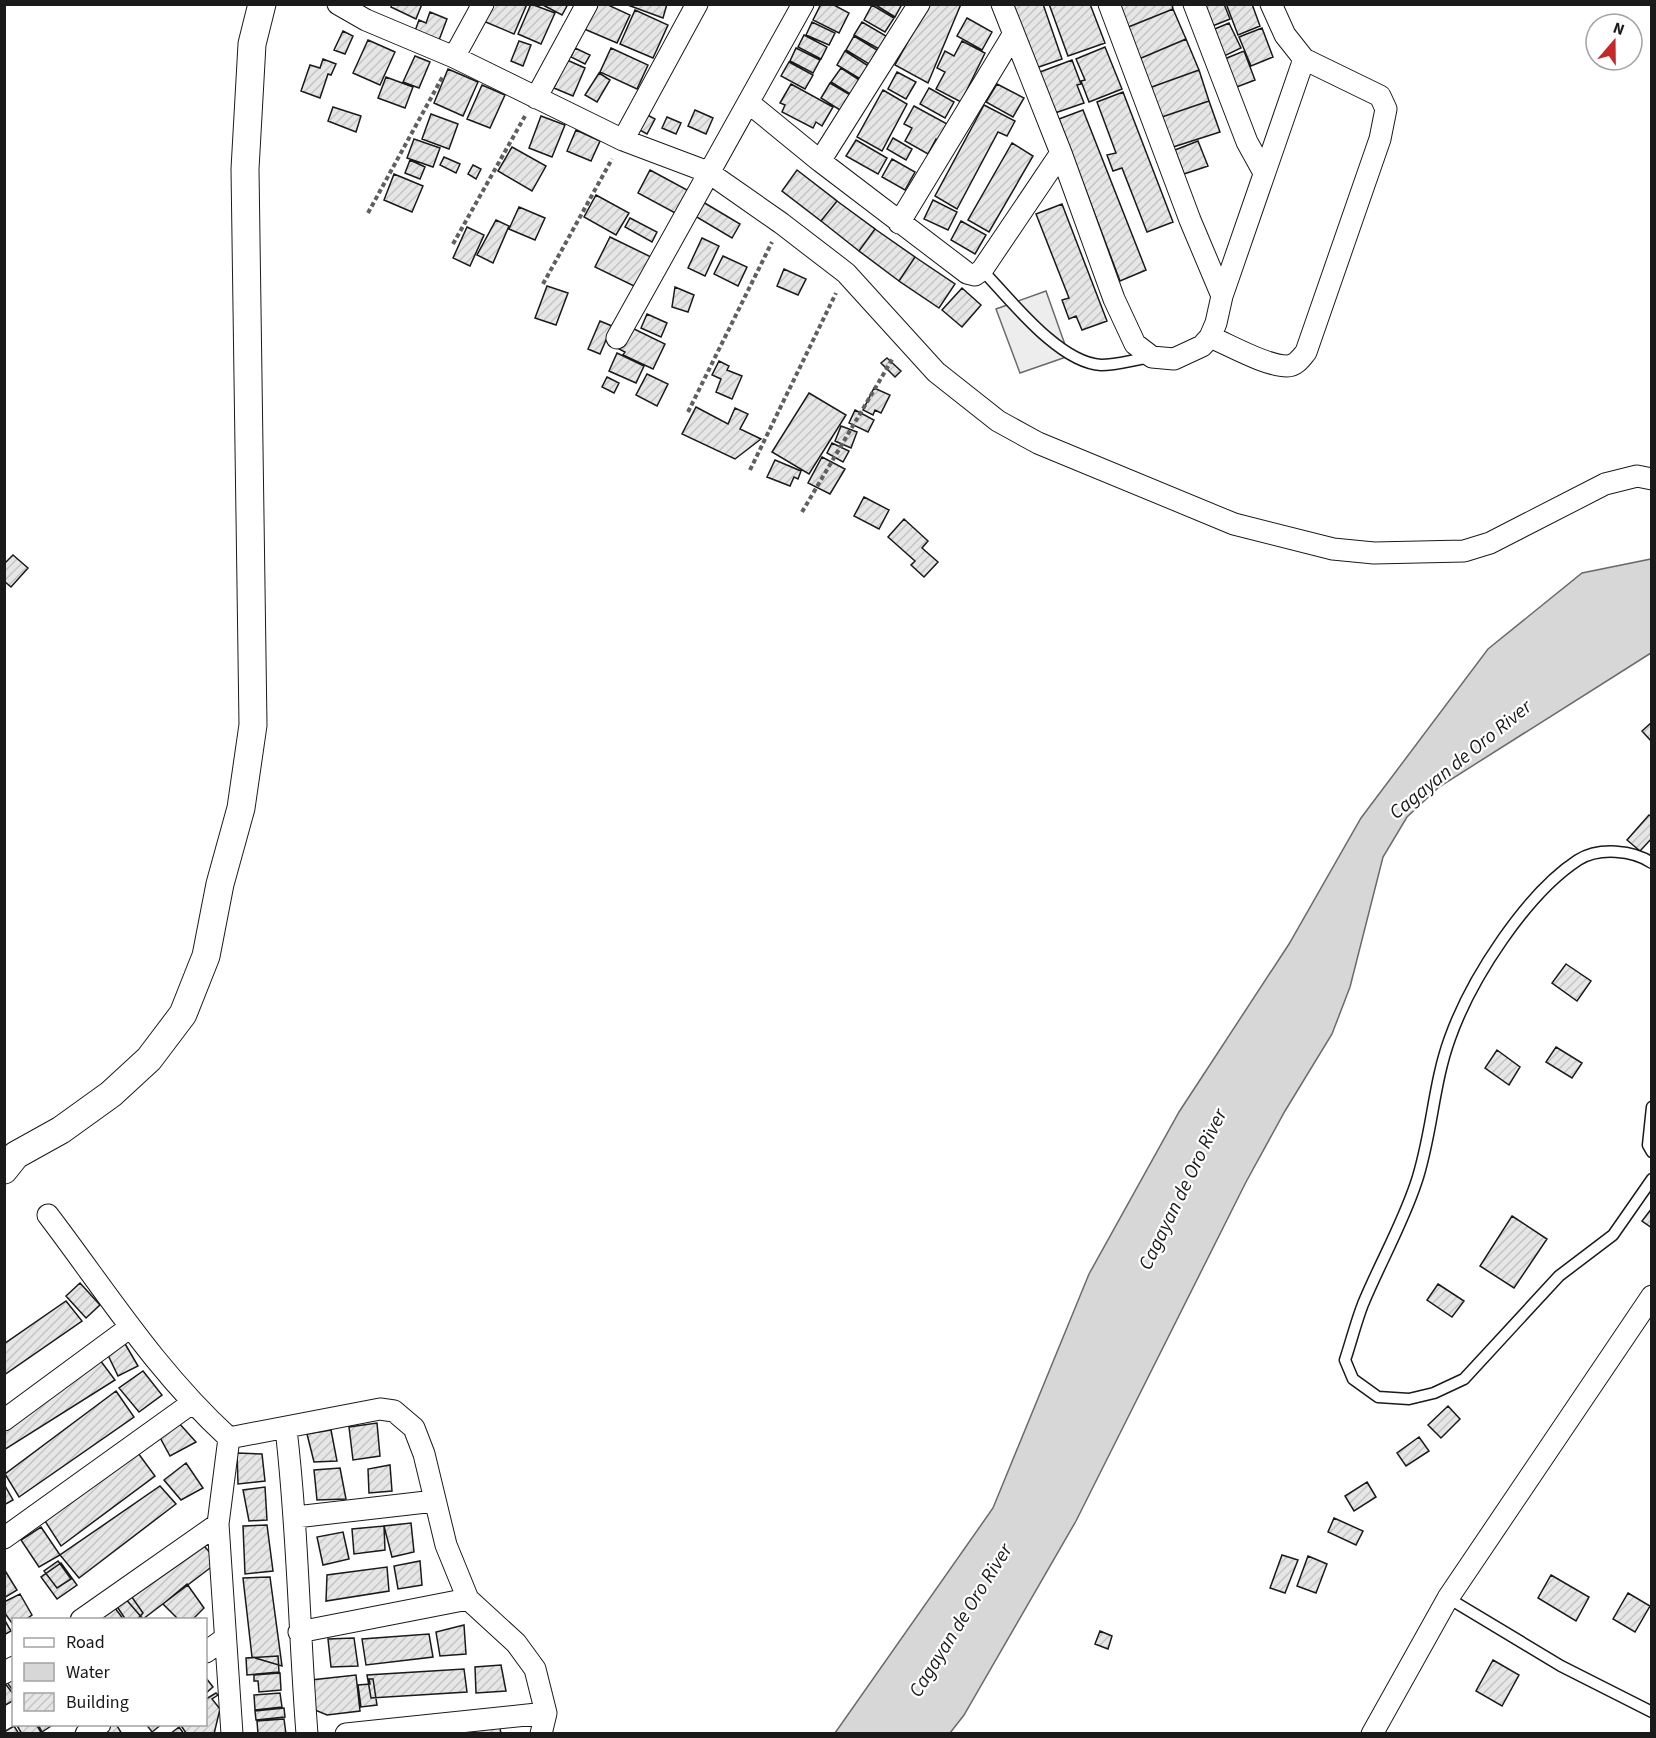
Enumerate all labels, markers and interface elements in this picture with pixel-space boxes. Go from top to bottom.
north arrow [1584,12,1644,72]
text: N [1610,17,1628,41]
water label: Cagayan de Oro River [1383,693,1539,826]
water label: Cagayan de Oro River [1132,1103,1235,1275]
water label: Cagayan de Oro River [902,1537,1020,1703]
legend [12,1618,207,1726]
text: Road [66,1630,105,1655]
text: Water [66,1660,110,1685]
text: Building [66,1690,129,1715]

